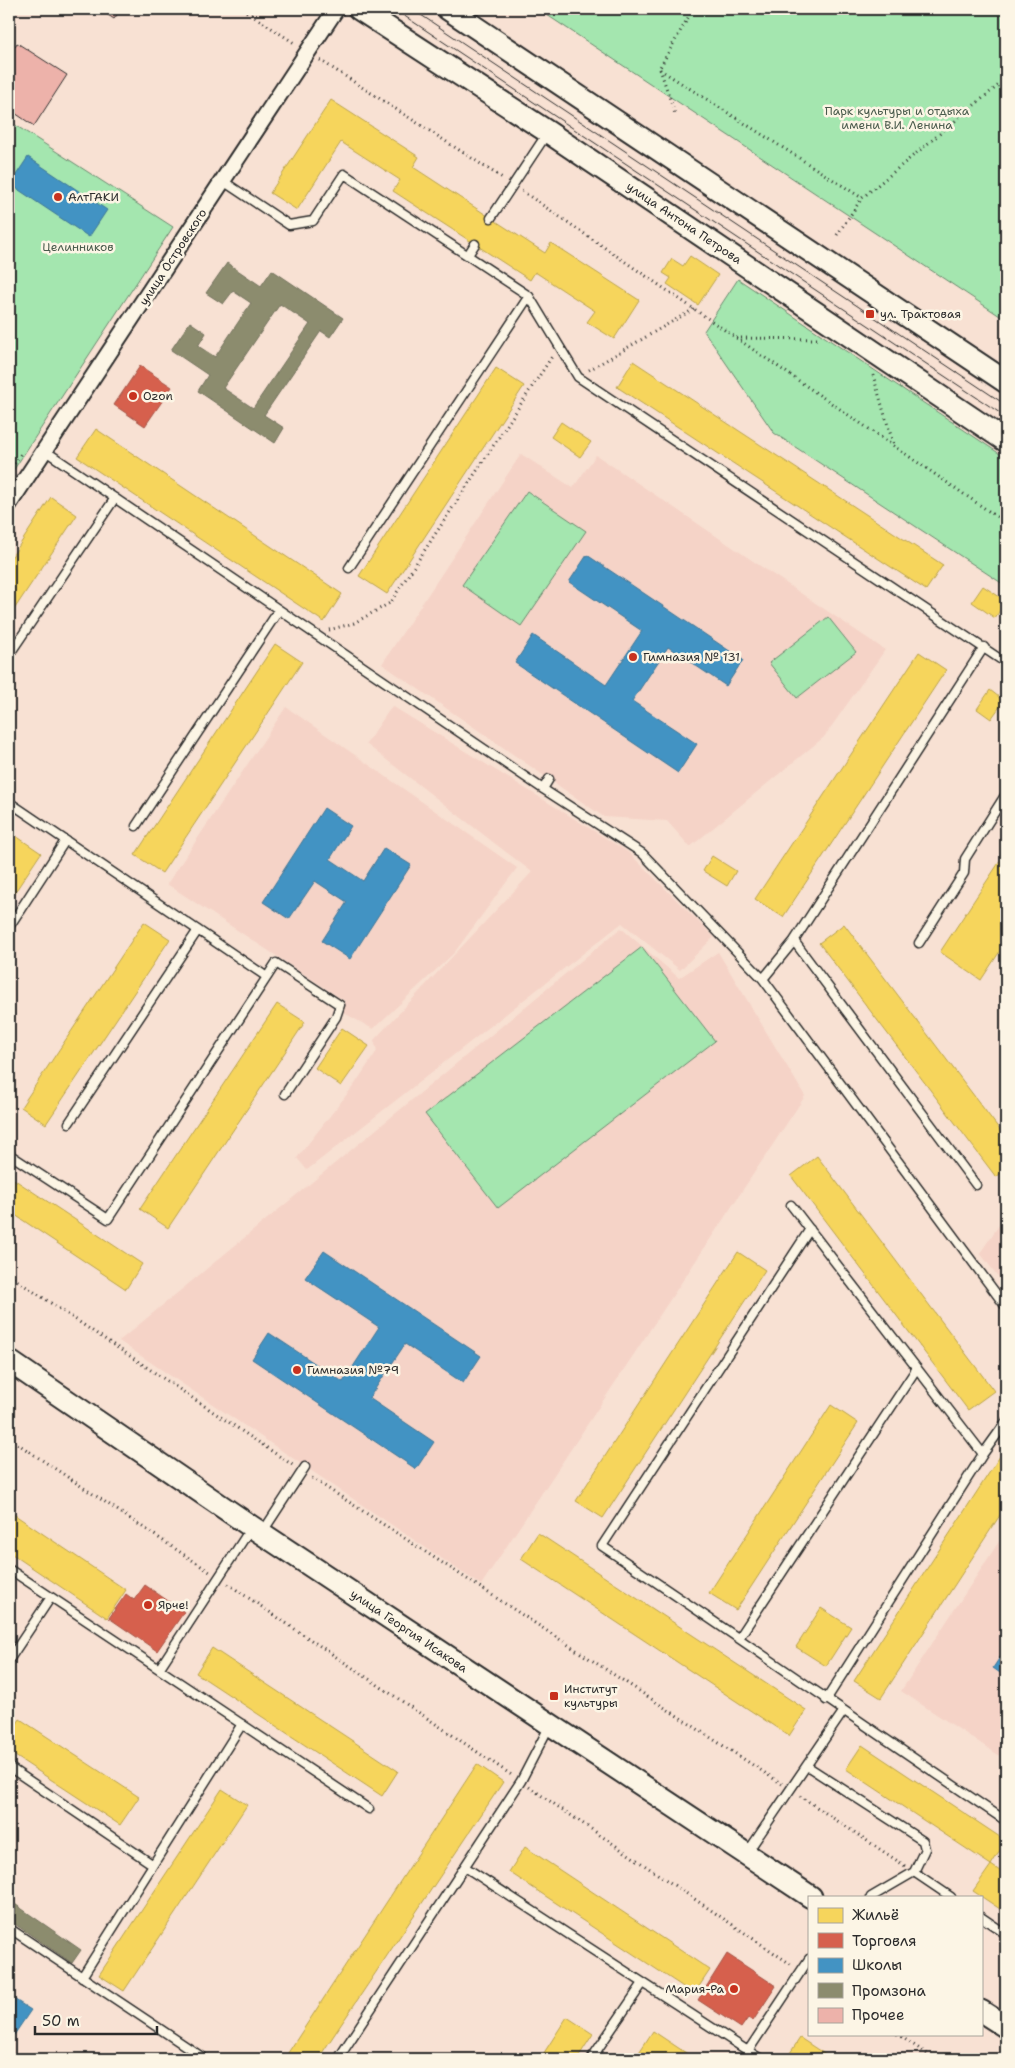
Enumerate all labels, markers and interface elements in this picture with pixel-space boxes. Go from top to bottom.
park label: Парк культуры и отдыха имени В.И. Ленина [825,103,970,133]
street label: улица Антона Петрова [623,178,745,268]
place label: АлтГАКИ [68,189,119,205]
marker: АлтГАКИ [52,191,64,203]
street label: улица Островского [136,206,210,308]
park label: Целинников [42,239,114,255]
place label: ул. Трактовая [880,306,961,322]
marker: ул. Трактовая [864,308,876,320]
place label: Ozon [143,388,173,404]
marker: Ozon [127,390,139,402]
place label: Гимназия № 131 [643,649,740,665]
marker: Гимназия № 131 [627,651,639,663]
place label: Гимназия №79 [307,1362,399,1378]
marker: Гимназия №79 [291,1364,303,1376]
street label: улица Георгия Исакова [347,1586,471,1677]
place label: Ярче! [158,1597,188,1613]
marker: Ярче! [142,1599,154,1611]
place label: Институт культуры [564,1681,618,1711]
marker: Институт культуры [548,1690,560,1702]
legend [808,1896,982,2036]
text: Жильё [852,1905,899,1925]
text: Торговля [852,1931,917,1951]
text: Школы [852,1955,902,1975]
place label: Мария-Ра [665,1981,725,1997]
text: Промзона [852,1981,927,2001]
marker: Мария-Ра [728,1983,740,1995]
scale bar [35,2003,158,2035]
text: Прочее [852,2005,904,2025]
text: 50 m [42,2011,80,2031]

